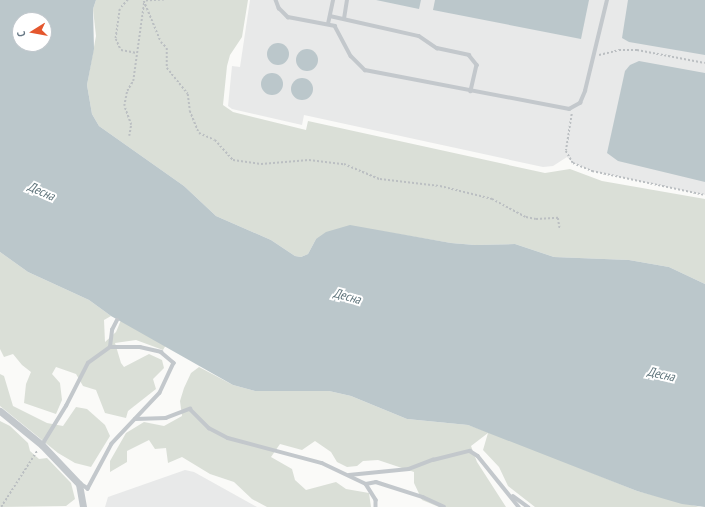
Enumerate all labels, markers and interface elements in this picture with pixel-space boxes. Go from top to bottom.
north arrow [12,12,52,52]
text: С [14,30,29,38]
water label: Десна [25,179,57,205]
water label: Десна [332,286,362,308]
water label: Десна [646,364,676,386]

